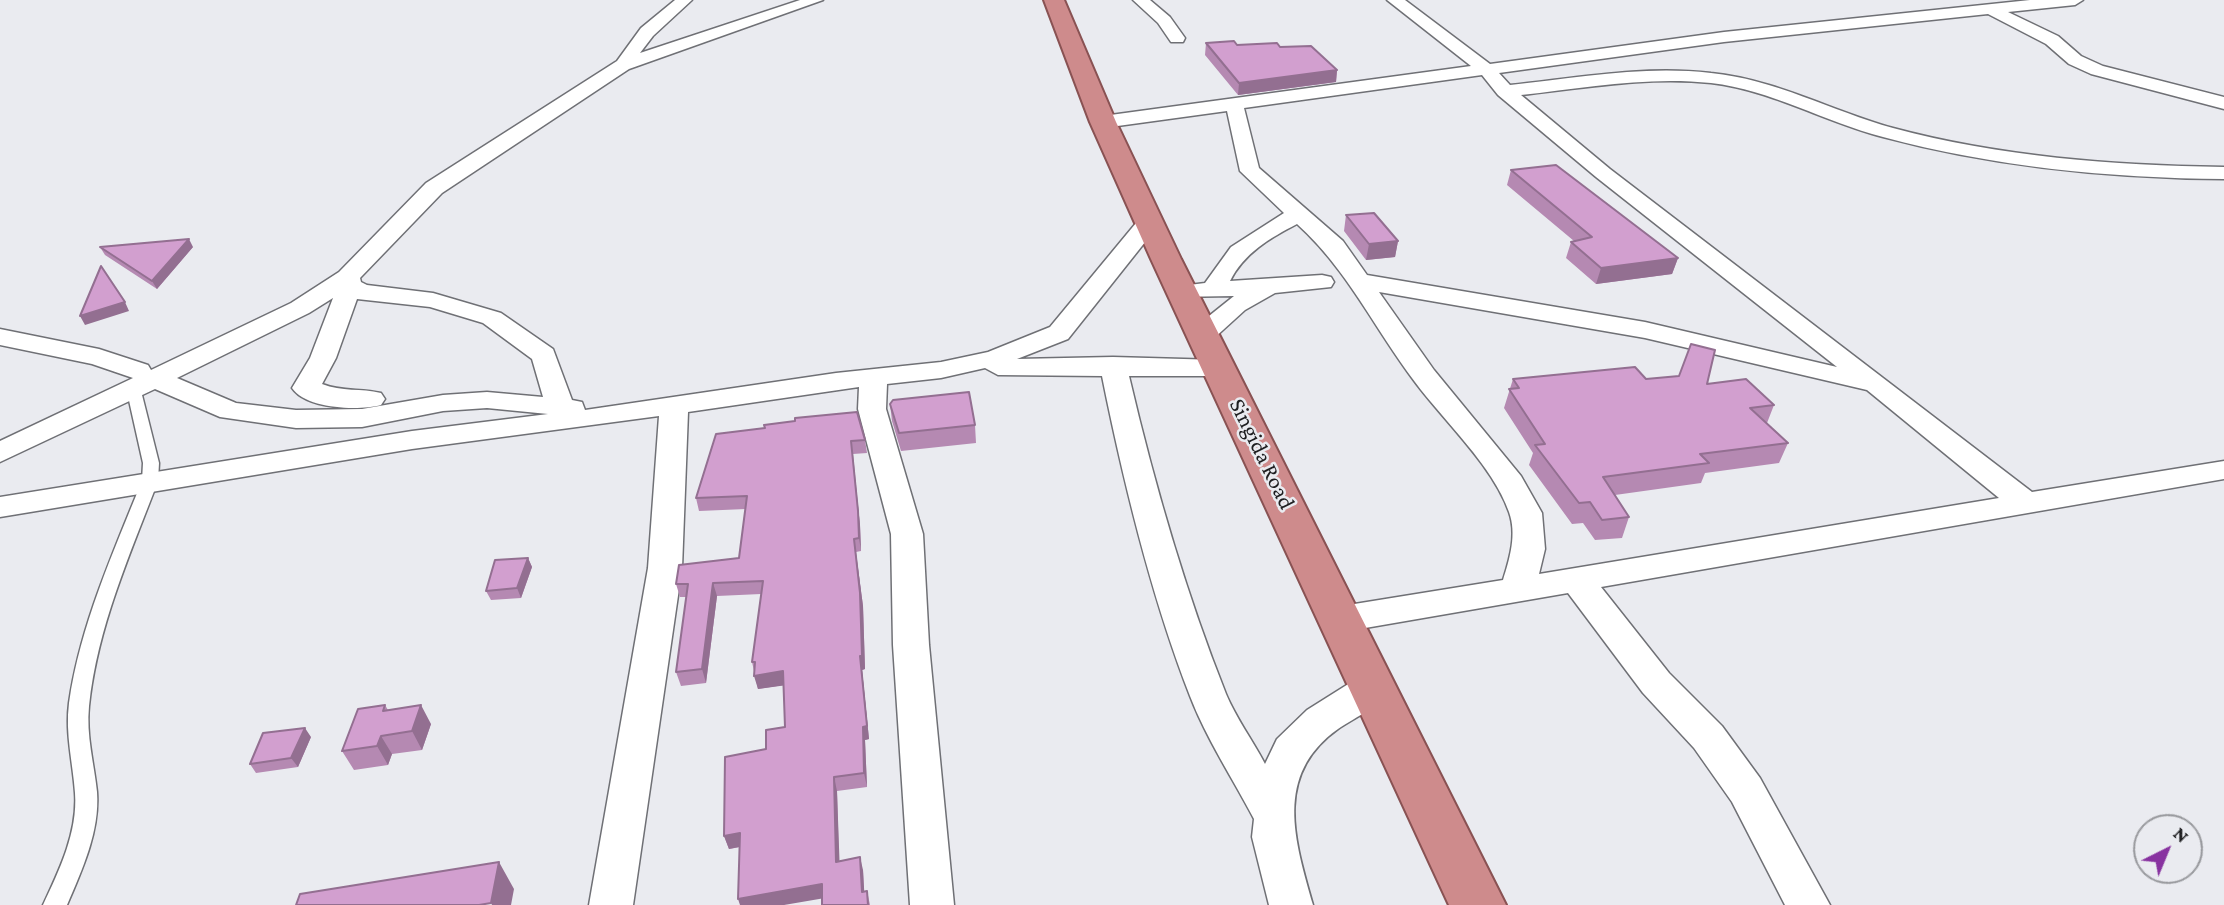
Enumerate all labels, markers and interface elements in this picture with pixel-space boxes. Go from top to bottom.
street label: Singida Road [1223,394,1301,514]
north arrow [2133,814,2203,884]
text: N [2169,823,2193,847]

